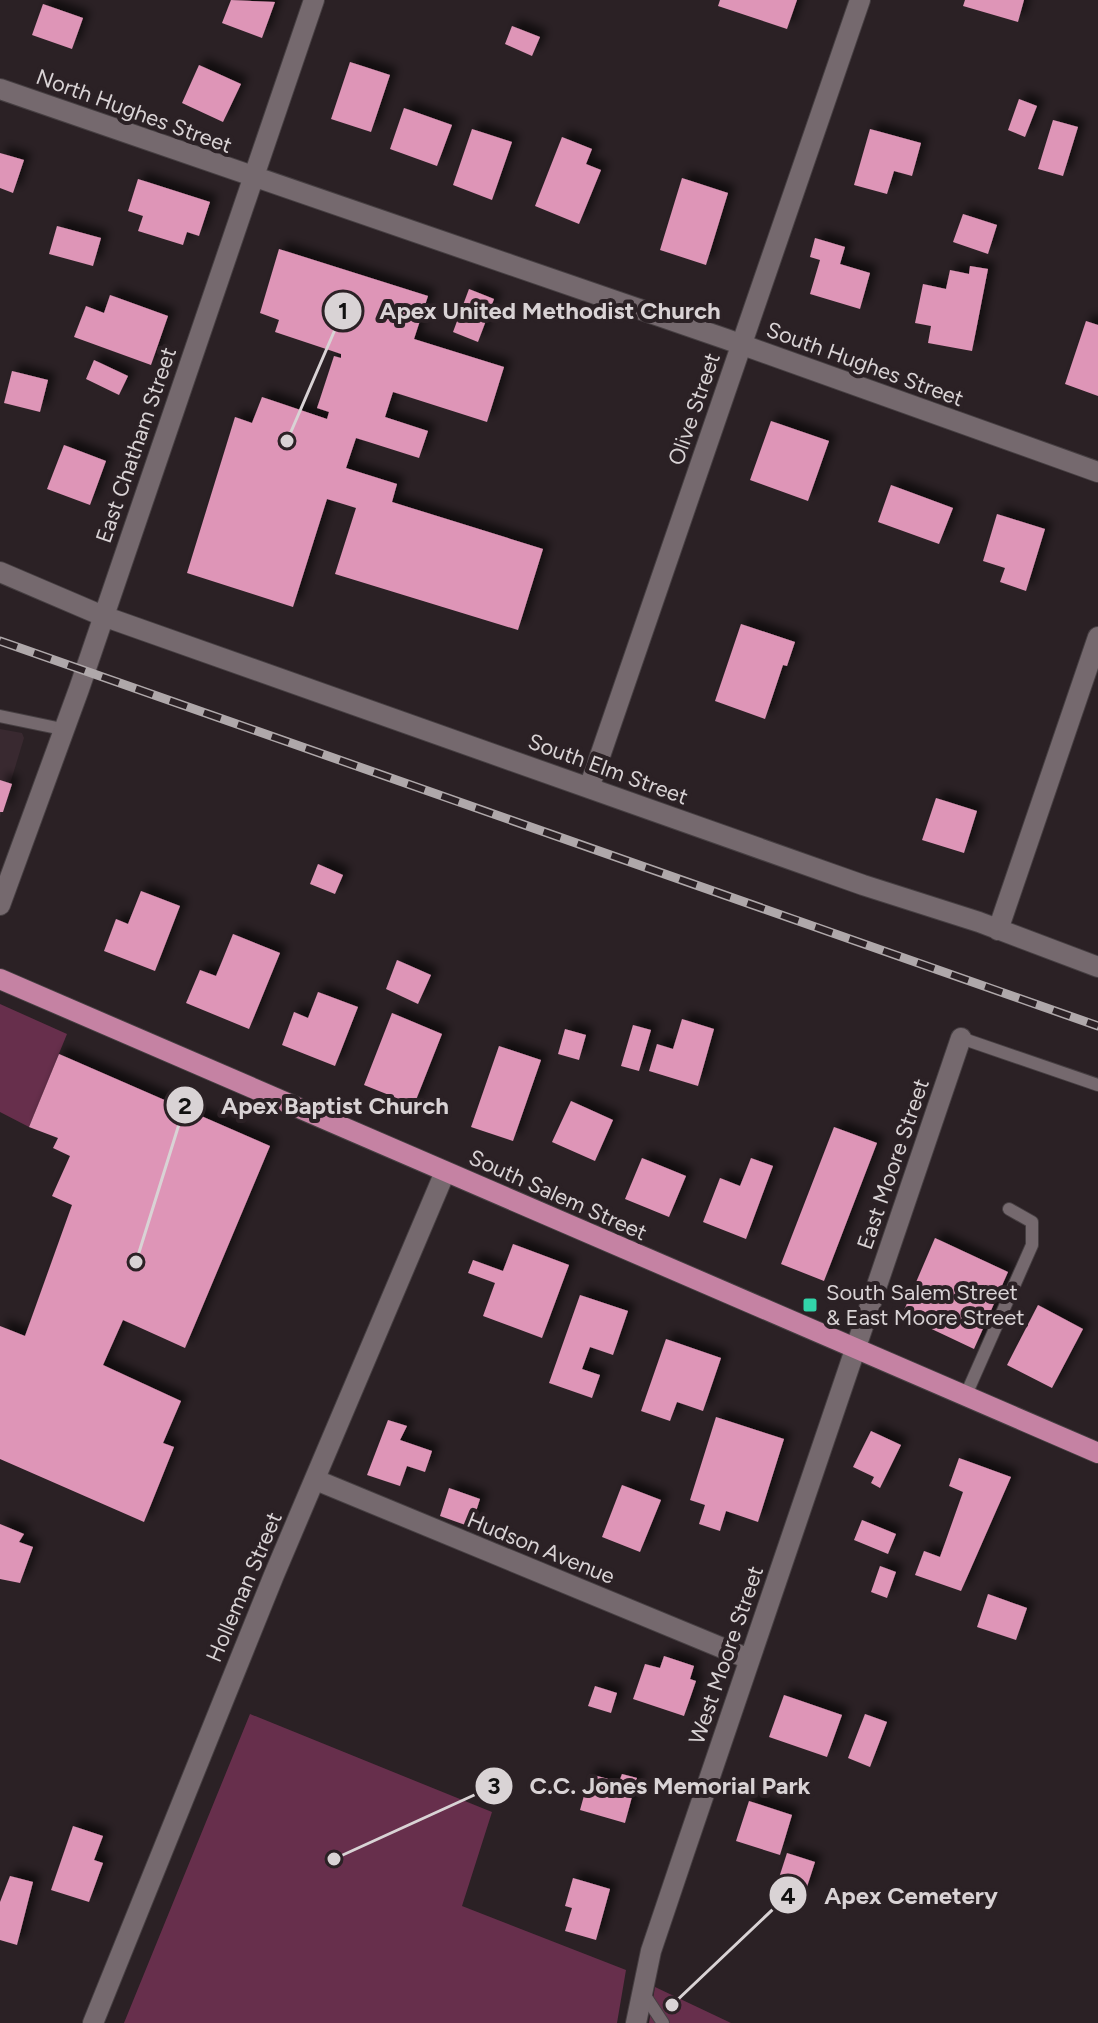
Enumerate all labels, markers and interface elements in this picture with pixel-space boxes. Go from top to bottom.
street label: North Hughes Street [32,63,236,159]
callout: Apex United Methodist Church [323,287,736,335]
text: 1 [338,296,348,325]
text: Apex United Methodist Church [379,296,721,325]
street label: South Hughes Street [763,316,967,412]
street label: East Chatham Street [90,344,182,546]
street label: Olive Street [662,349,726,469]
street label: South Elm Street [524,728,692,810]
street label: East Moore Street [851,1075,935,1253]
callout: Apex Baptist Church [165,1081,465,1129]
text: 2 [178,1091,192,1120]
text: Apex Baptist Church [221,1091,449,1120]
street label: South Salem Street [465,1144,651,1246]
place label: South Salem Street & East Moore Street [826,1279,1024,1331]
marker: South Salem Street & East Moore Street [801,1296,819,1314]
street label: Hudson Avenue [463,1506,619,1590]
street label: Holleman Street [200,1508,288,1666]
street label: West Moore Street [683,1562,769,1748]
callout: C.C. Jones Memorial Park [474,1762,827,1810]
text: 3 [487,1771,501,1800]
text: C.C. Jones Memorial Park [530,1771,811,1800]
callout: Apex Cemetery [768,1871,1013,1919]
text: 4 [780,1881,796,1910]
text: Apex Cemetery [824,1881,998,1910]

